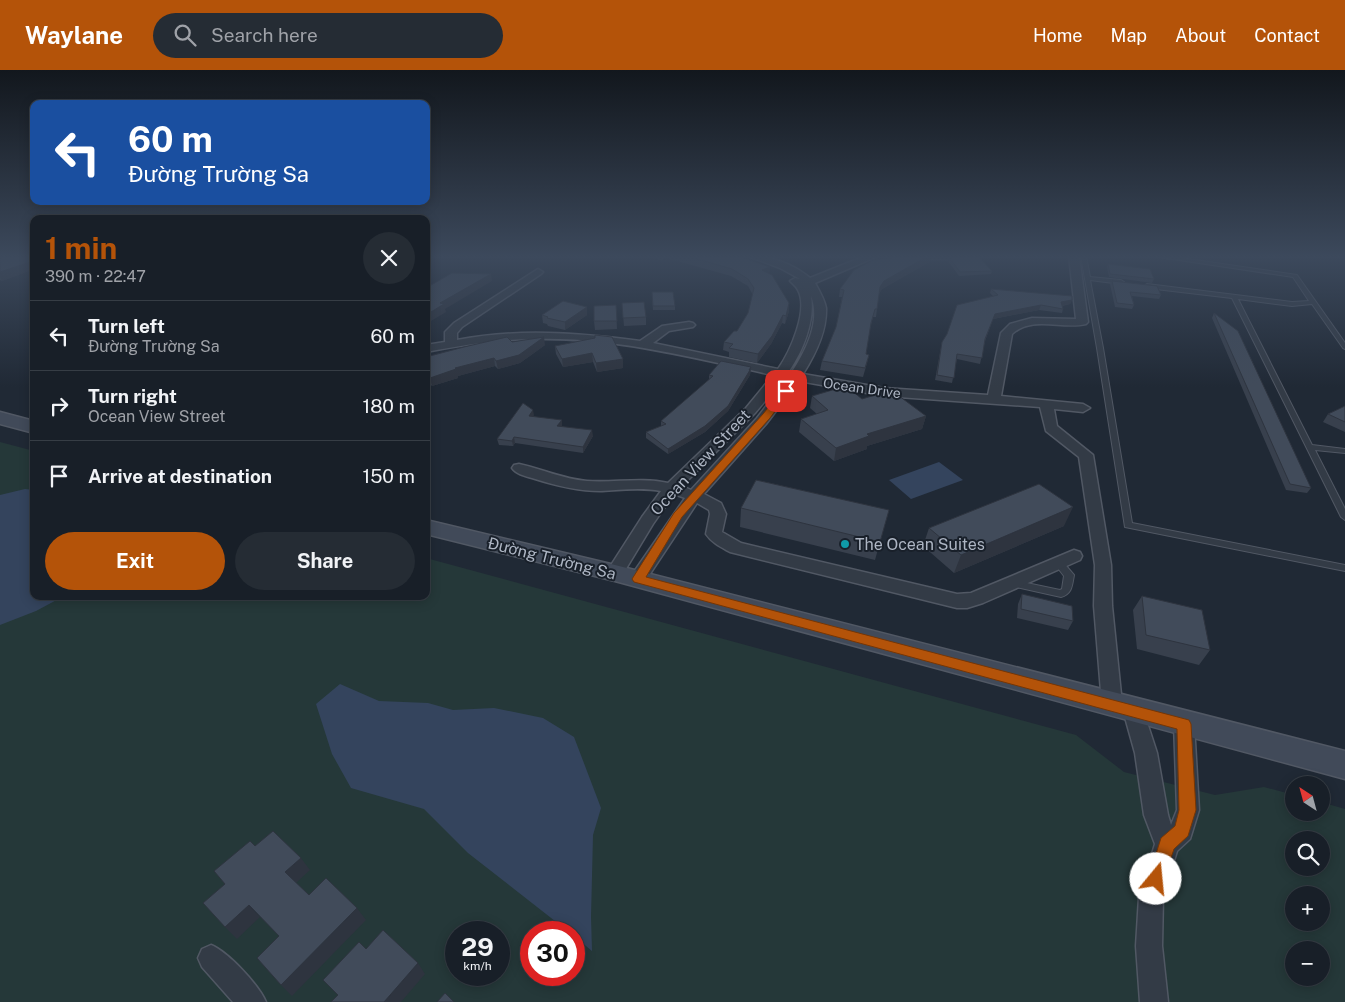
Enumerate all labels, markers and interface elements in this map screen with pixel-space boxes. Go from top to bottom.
search box [153,13,503,58]
text: Waylane [25,21,123,49]
icon: search [171,21,199,49]
text: Search here [211,24,318,46]
text: Home [1033,25,1083,46]
text: Map [1111,25,1147,46]
text: About [1175,25,1226,46]
text: Contact [1254,25,1320,46]
text: 60 m [128,119,213,160]
icon: left [45,120,110,185]
text: Đường Trường Sa [128,161,309,187]
text: 1 min [45,230,117,266]
button: close [363,232,415,284]
text: 390 m · 22:47 [45,267,146,286]
text: Turn left [88,315,165,337]
icon: left [45,322,73,350]
text: 60 m [371,325,415,347]
text: Đường Trường Sa [88,337,220,356]
pin [765,370,807,412]
street label: Ocean Drive [822,375,902,401]
icon: arrive [772,377,800,405]
text: Turn right [88,385,177,407]
icon: right [45,392,73,420]
text: 180 m [362,395,415,417]
street label: Ocean View Street [647,406,754,519]
text: Ocean View Street [88,407,226,426]
icon: arrive [45,462,73,490]
text: Arrive at destination [88,465,272,487]
text: 150 m [362,465,415,487]
button: Exit [45,532,225,590]
button: Share [235,532,415,590]
street label: Đường Trường Sa [486,533,618,584]
place label: The Ocean Suites [855,535,985,554]
marker: The Ocean Suites [839,538,851,550]
north arrow [1285,776,1330,821]
map controls [1285,776,1330,986]
button: search [1285,831,1330,876]
position arrow [1129,852,1181,904]
button: + [1285,886,1330,931]
speed limit sign: 30 [520,921,585,986]
text: 29 [461,932,494,962]
button: − [1285,941,1330,986]
text: km/h [463,959,492,973]

